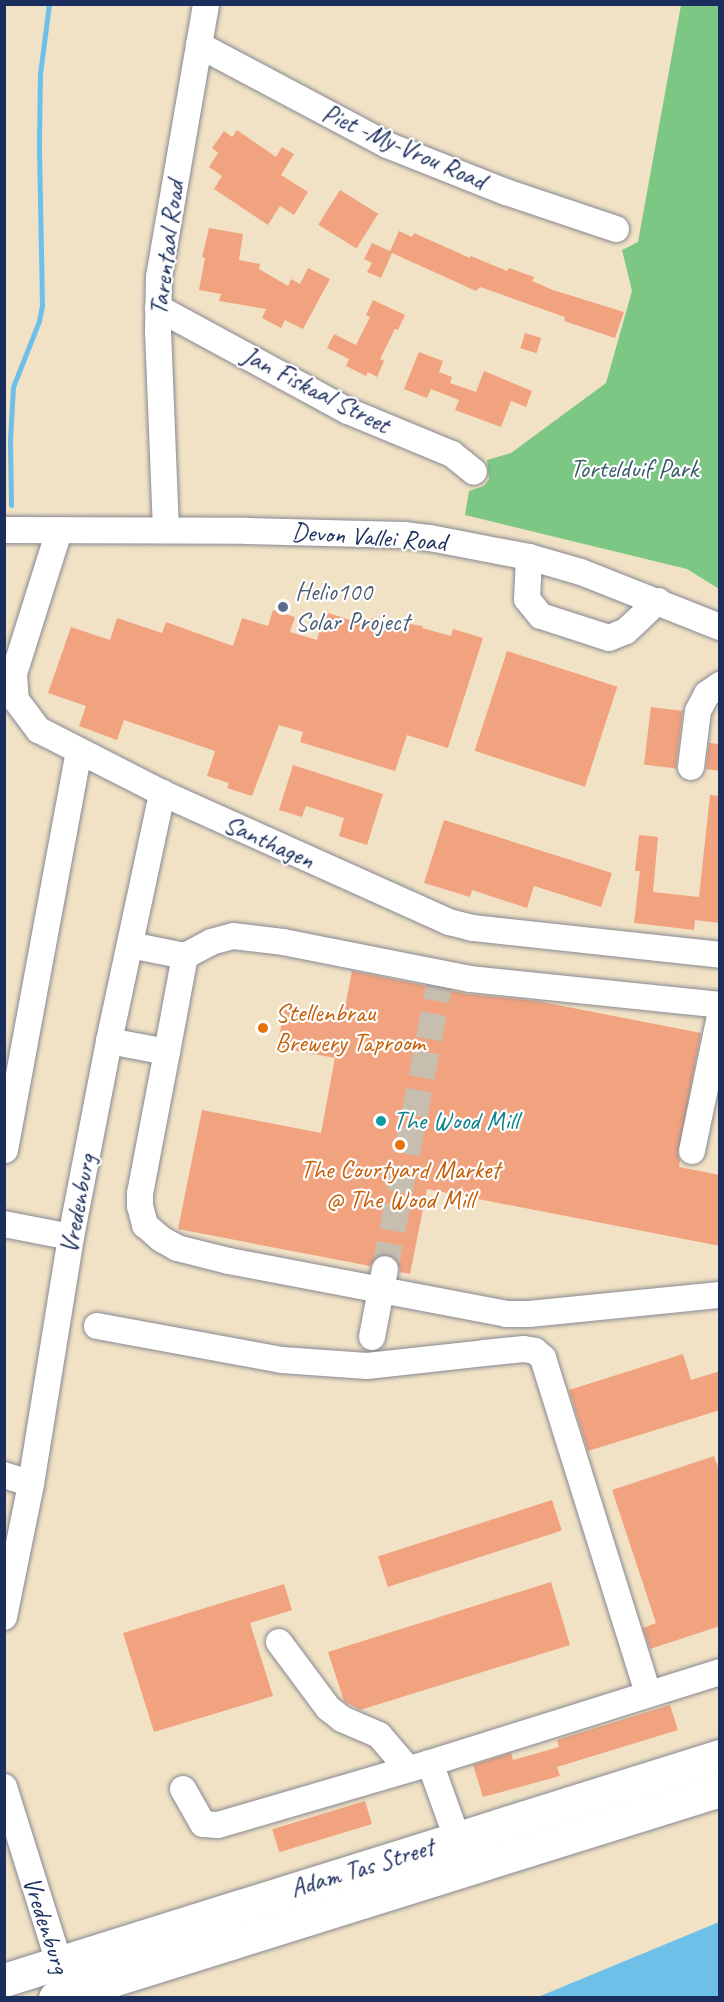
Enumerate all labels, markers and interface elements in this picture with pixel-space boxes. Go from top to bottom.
street label: Piet -My-Vrou Road [318,97,490,197]
street label: Tarentaal Road [143,179,191,317]
street label: Jan Fiskaal Street [237,340,395,440]
park label: Tortelduif Park [569,453,699,485]
street label: Devon Vallei Road [291,516,447,558]
place label: Helio100 Solar Project [295,576,410,638]
marker: Helio100 Solar Project [276,600,290,614]
street label: Santhagen [219,808,319,876]
place label: Stellenbrau Brewery Taproom [275,997,426,1058]
marker: Stellenbrau Brewery Taproom [256,1021,270,1035]
place label: The Wood Mill [393,1105,518,1137]
marker: The Wood Mill [374,1114,388,1128]
marker: The Courtyard Market @ The Wood Mill [393,1138,407,1152]
street label: Vredenburg [53,1152,103,1256]
place label: The Courtyard Market @ The Wood Mill [300,1154,500,1216]
street label: Adam Tas Street [286,1831,438,1905]
street label: Vredenburg [16,1873,76,1977]

